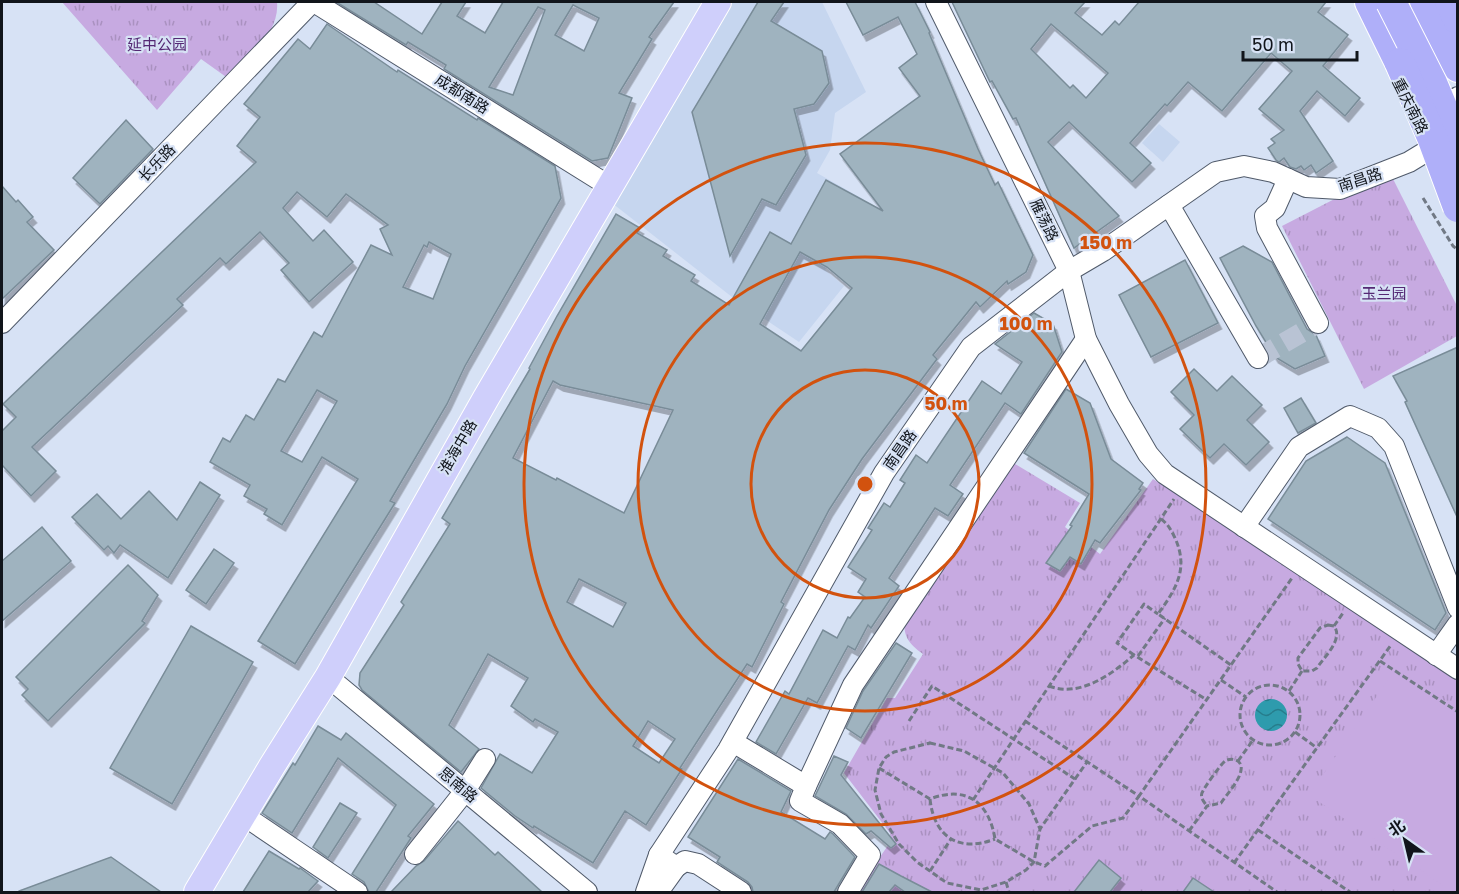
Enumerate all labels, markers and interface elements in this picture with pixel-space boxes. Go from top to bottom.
scale bar [1243,24,1357,62]
text: 50 m [1252,33,1294,55]
park label: 延中公园 [127,35,187,53]
street label: 成都南路 [432,70,493,117]
street label: 重庆南路 [1389,75,1433,136]
street label: 长乐路 [134,140,178,185]
street label: 南昌路 [1336,164,1384,195]
street label: 雁荡路 [1027,195,1063,244]
text: 150 m [1080,231,1132,253]
park label: 玉兰园 [1361,284,1407,302]
text: 100 m [1000,312,1052,334]
text: 50 m [925,392,967,414]
street label: 淮海中路 [434,416,480,477]
street label: 南昌路 [879,426,919,473]
centre of rings [855,474,875,494]
street label: 思南路 [436,763,482,806]
north arrow [1375,810,1435,870]
text: 北 [1384,815,1409,840]

